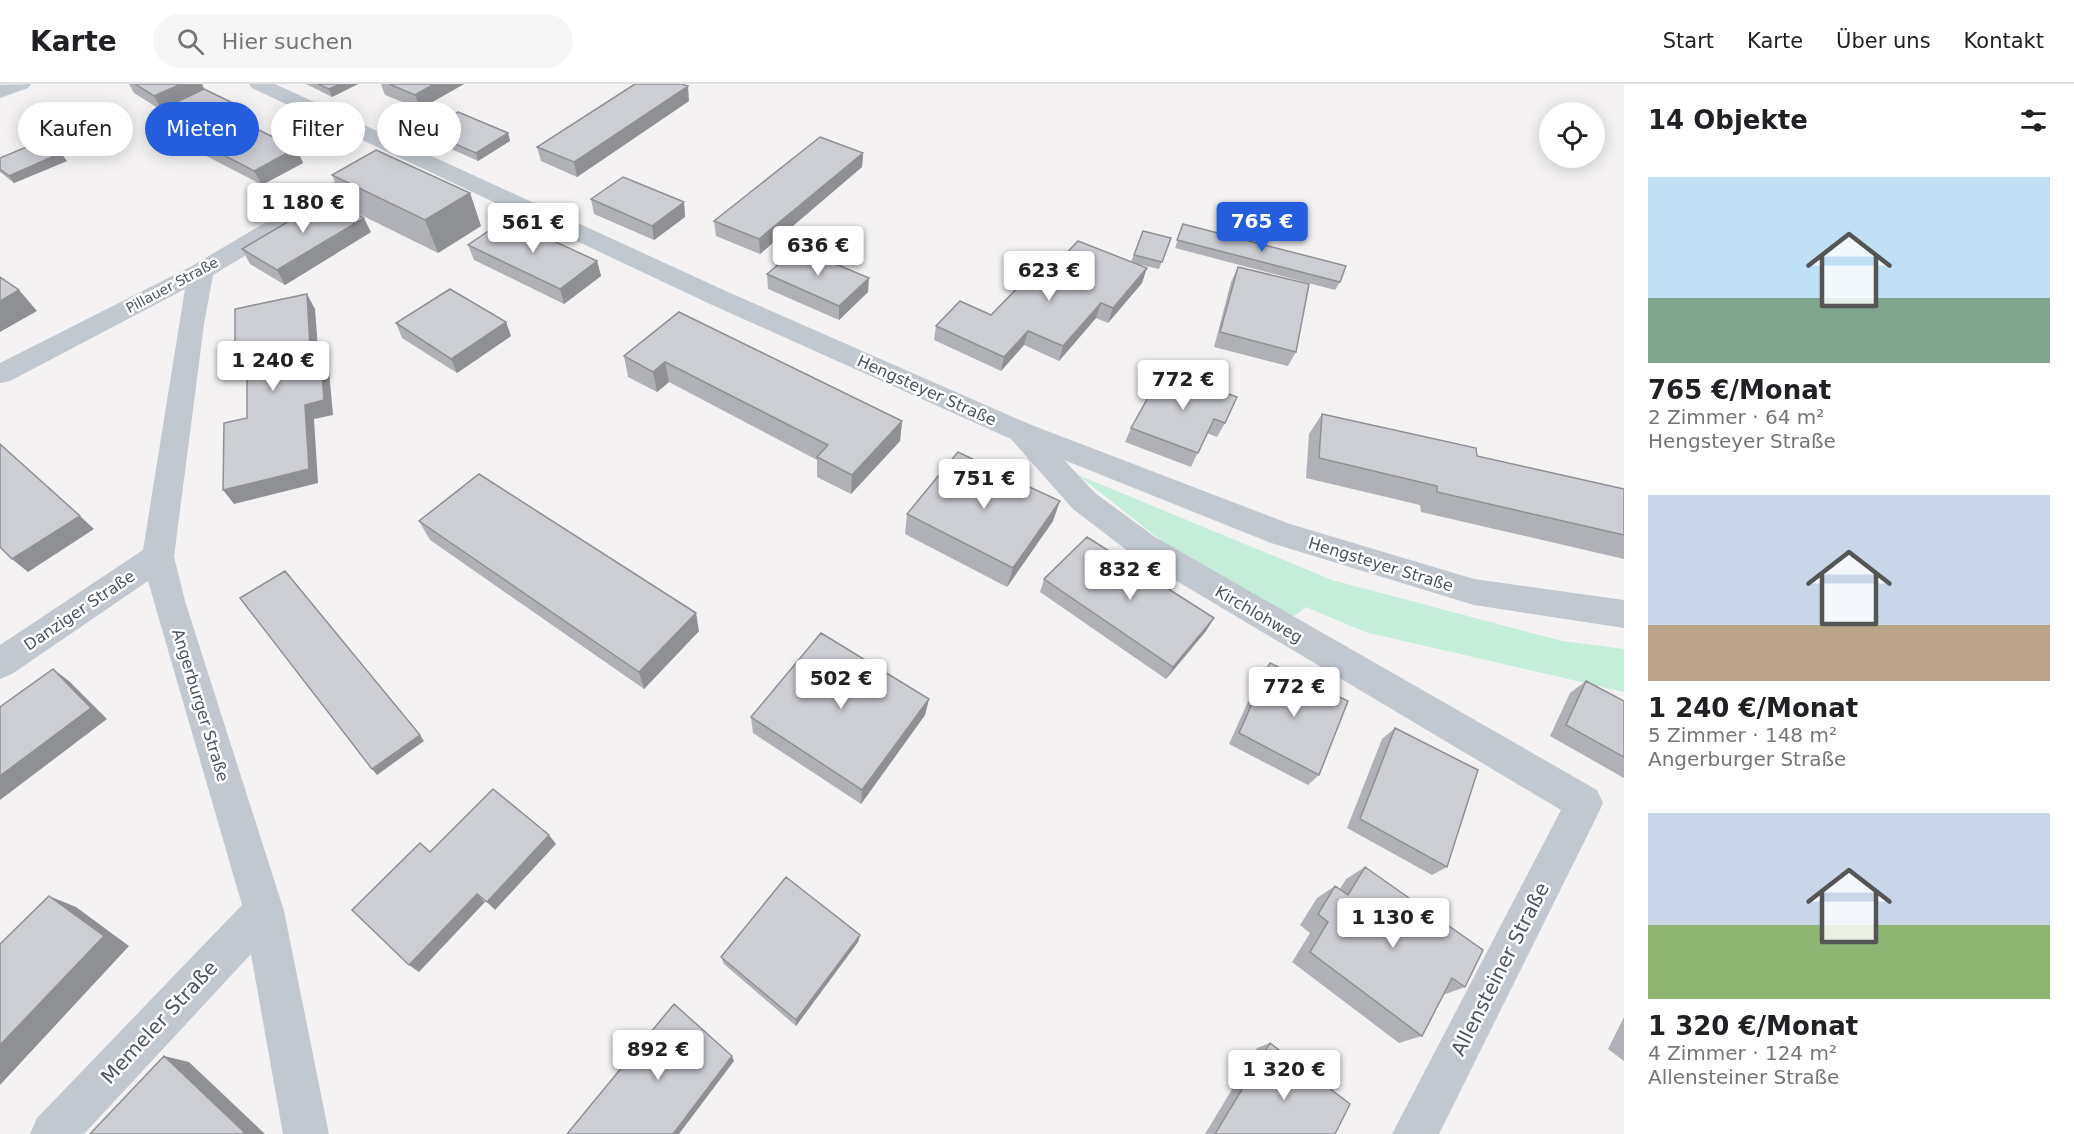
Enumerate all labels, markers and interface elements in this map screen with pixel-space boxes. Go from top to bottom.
search box [153,14,573,68]
text: Karte [30,25,117,58]
icon: search [174,25,207,58]
text: Hier suchen [222,29,353,54]
text: Start [1663,29,1714,53]
text: Karte [1747,29,1803,53]
text: Über uns [1836,29,1931,53]
text: Kontakt [1964,29,2044,53]
chip: Kaufen [18,102,133,156]
chip: Mieten [145,102,259,156]
chip: Filter [271,102,365,156]
chip: Neu [377,102,461,156]
map controls [1539,102,1605,168]
button: locate [1539,102,1605,168]
icon: filters [2017,104,2050,137]
text: 14 Objekte [1648,105,1808,135]
pin: 1 180 € [248,183,358,234]
text: 1 180 € [261,190,345,214]
pin: 765 € [1220,202,1304,253]
pin: 561 € [491,203,575,254]
text: 765 € [1231,209,1293,233]
text: 561 € [502,210,564,234]
icon: home [1795,216,1903,324]
pin: 636 € [776,226,860,277]
text: 636 € [787,233,849,257]
pin: 623 € [1007,251,1091,302]
street label: Pillauer Straße [123,254,221,316]
text: 623 € [1018,258,1080,282]
pin: 1 240 € [218,341,328,392]
text: 1 240 € [231,348,315,372]
street label: Hengsteyer Straße [854,351,999,430]
pin: 772 € [1141,360,1225,411]
text: 772 € [1152,367,1214,391]
text: 765 €/Monat [1648,375,1831,405]
text: 2 Zimmer · 64 m² [1648,405,1824,429]
text: Hengsteyer Straße [1648,429,1836,453]
pin: 751 € [942,459,1026,510]
text: 751 € [953,466,1015,490]
street label: Hengsteyer Straße [1306,533,1456,596]
icon: home [1795,534,1903,642]
pin: 832 € [1088,550,1172,601]
text: 832 € [1099,557,1161,581]
street label: Danziger Straße [20,566,138,655]
street label: Kirchlohweg [1212,582,1306,647]
street label: Angerburger Straße [168,627,233,784]
pin: 502 € [799,659,883,710]
text: 502 € [810,666,872,690]
pin: 772 € [1252,667,1336,718]
text: 772 € [1263,674,1325,698]
text: 1 240 €/Monat [1648,693,1858,723]
text: 5 Zimmer · 148 m² [1648,723,1837,747]
text: Angerburger Straße [1648,747,1846,771]
icon: home [1795,852,1903,960]
street label: Allensteiner Straße [1446,878,1554,1060]
pin: 1 130 € [1338,898,1448,949]
text: 1 130 € [1351,905,1435,929]
street label: Memeler Straße [96,955,222,1089]
text: 1 320 €/Monat [1648,1011,1858,1041]
pin: 892 € [616,1030,700,1081]
text: 892 € [627,1037,689,1061]
text: 4 Zimmer · 124 m² [1648,1041,1837,1065]
pin: 1 320 € [1229,1050,1339,1101]
text: 1 320 € [1242,1057,1326,1081]
text: Allensteiner Straße [1648,1065,1839,1089]

